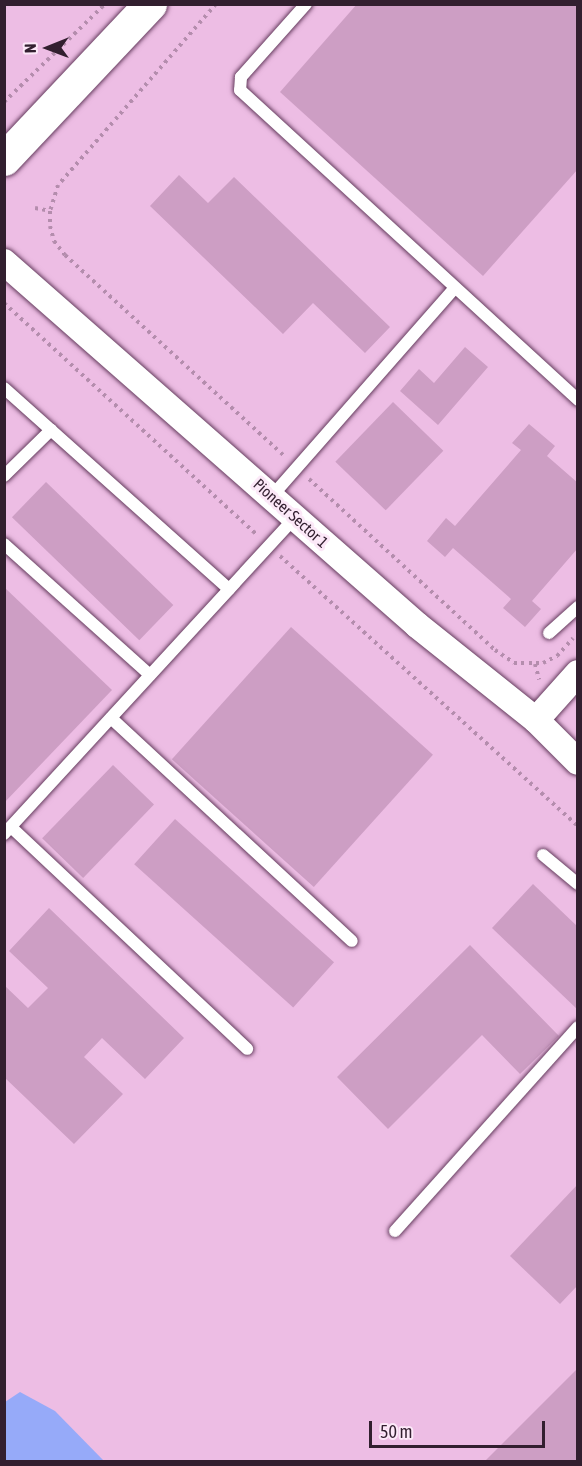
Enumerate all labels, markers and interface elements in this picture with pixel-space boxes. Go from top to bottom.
north arrow [18,18,78,78]
text: N [21,43,39,53]
street label: Pioneer Sector 1 [250,474,332,552]
scale bar [372,1409,548,1447]
text: 50 m [380,1421,412,1442]

